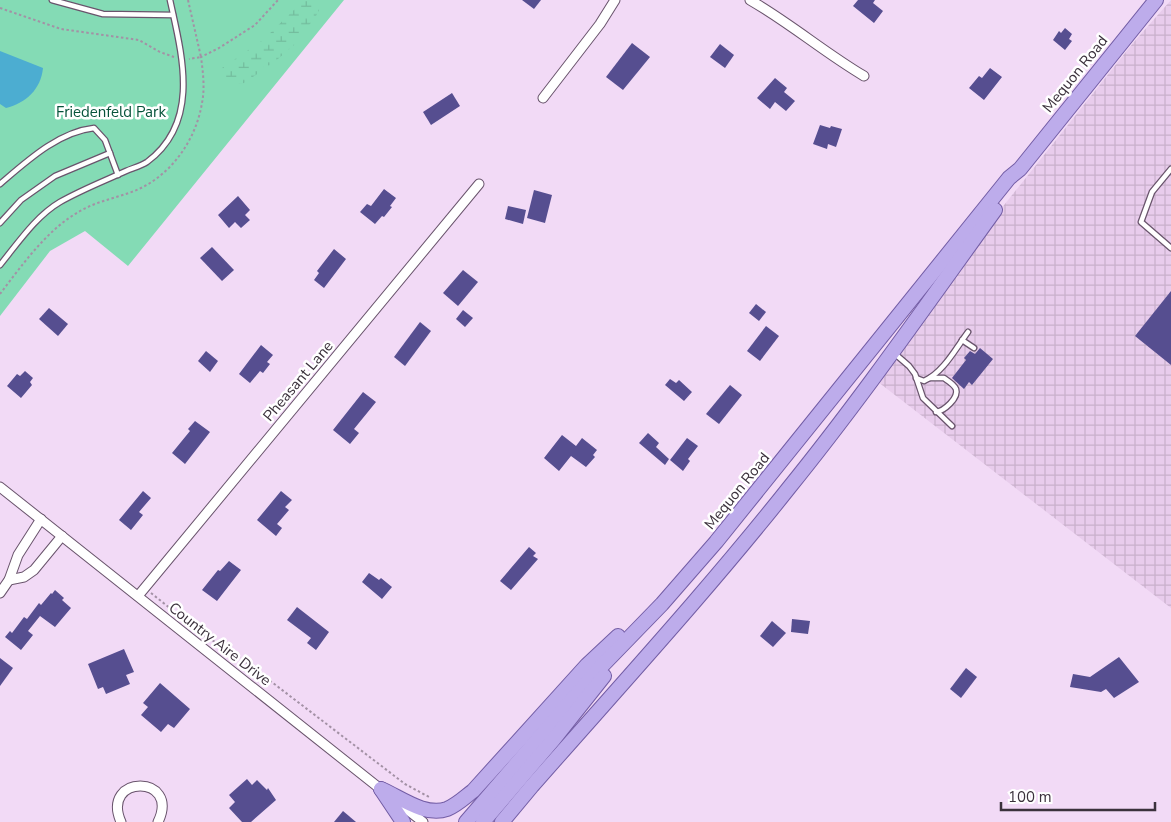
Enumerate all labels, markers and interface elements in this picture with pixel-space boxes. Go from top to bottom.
street label: Mequon Road [1038,31,1112,117]
park label: Friedenfeld Park [56,102,166,122]
street label: Pheasant Lane [258,337,338,425]
street label: Mequon Road [700,448,774,534]
street label: Country Aire Drive [165,598,275,690]
scale bar [1001,780,1155,812]
text: 100 m [1008,787,1052,807]

